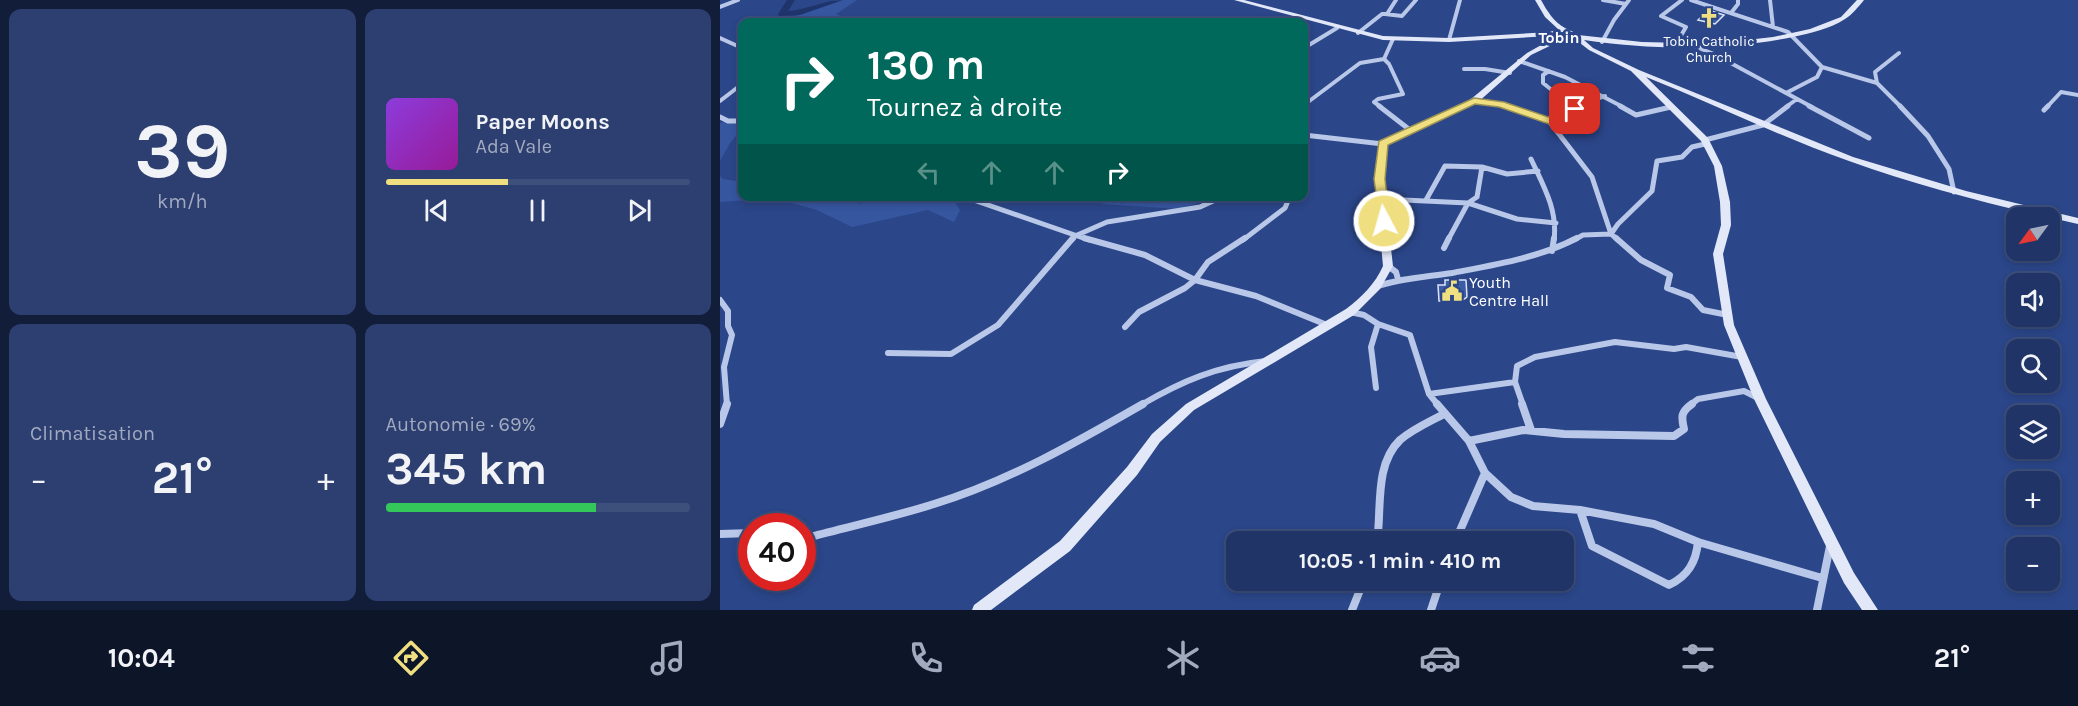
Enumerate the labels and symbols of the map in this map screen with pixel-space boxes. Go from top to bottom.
church icon: Tobin Catholic Church [1697,6,1721,30]
district label: Tobin [1538,28,1580,47]
place label: Tobin Catholic Church [1664,33,1754,66]
pin [1549,83,1600,134]
position arrow [1352,189,1416,253]
north arrow [2006,207,2060,261]
place label: Youth Centre Hall [1469,273,1549,310]
public building icon: Youth Centre Hall [1440,279,1464,303]
speed limit sign: 40 [738,513,816,591]

